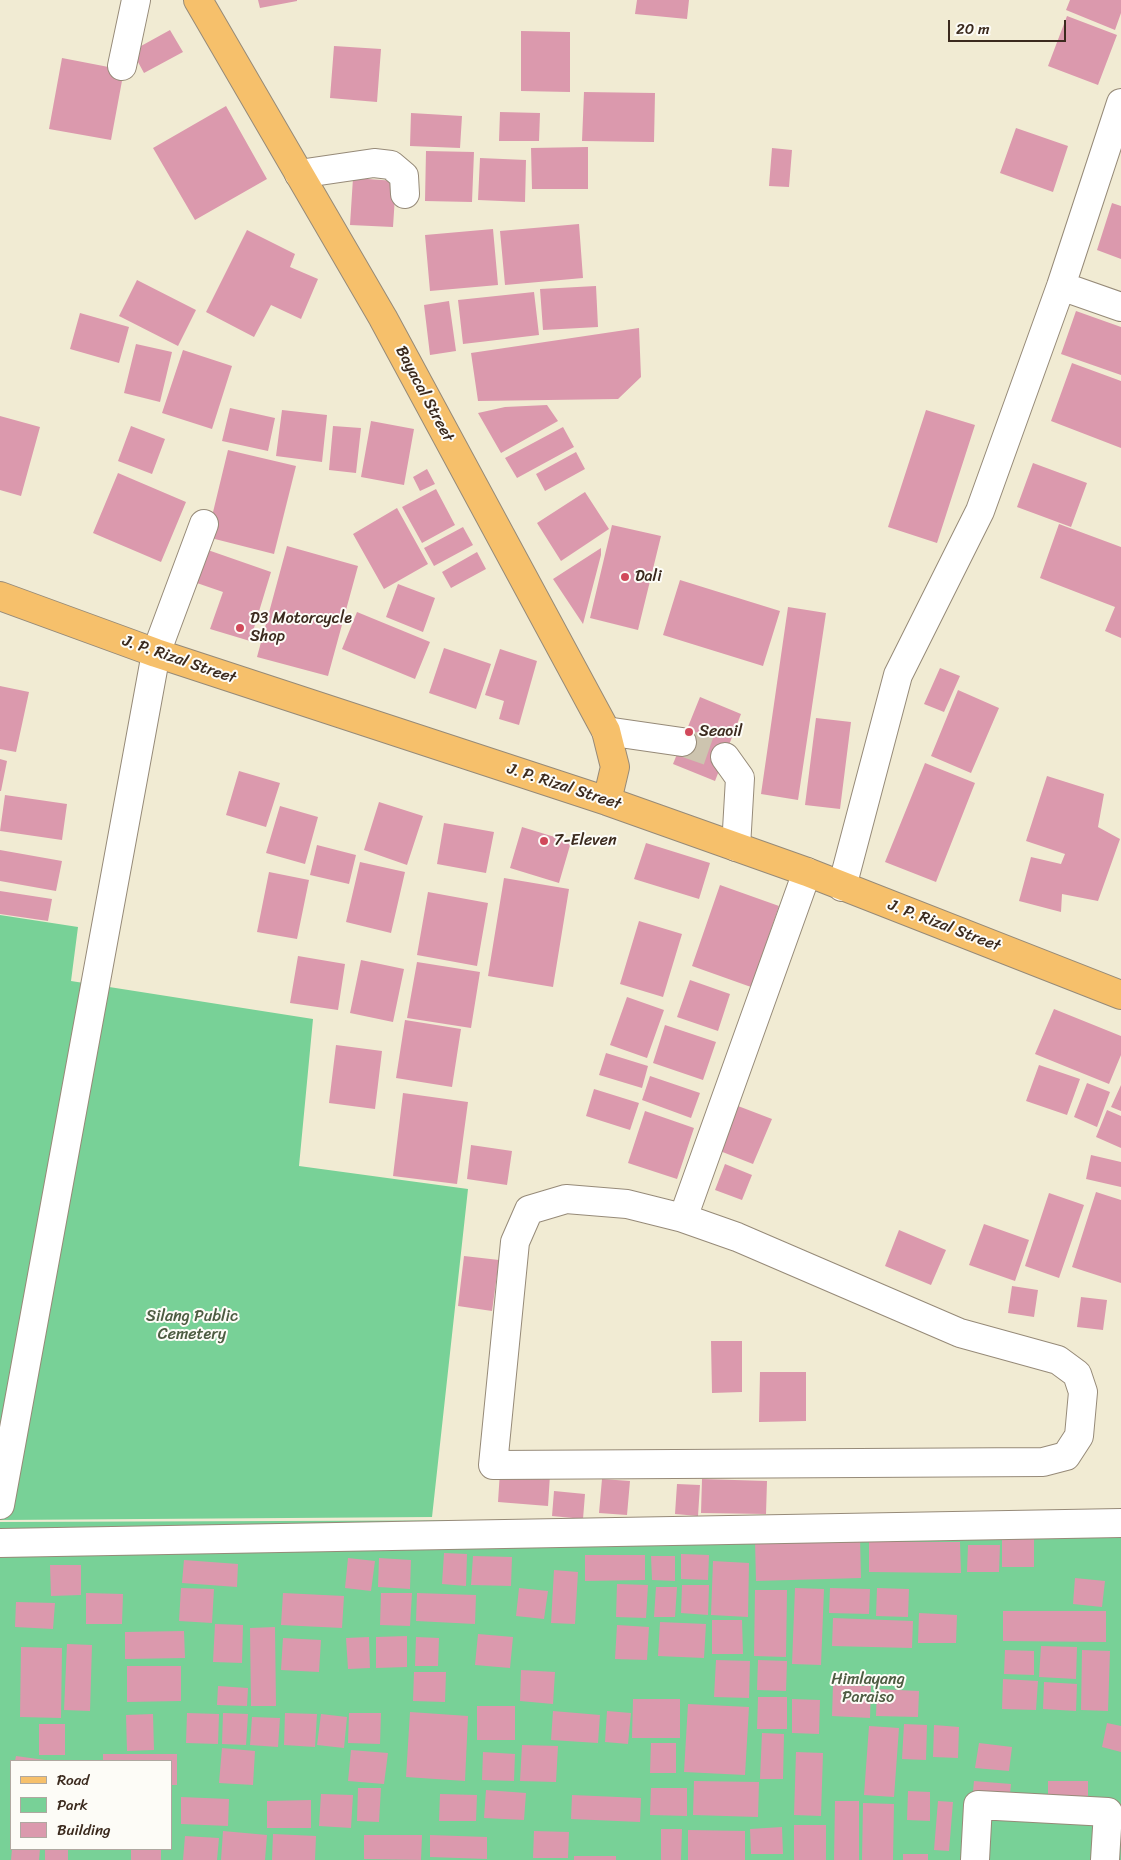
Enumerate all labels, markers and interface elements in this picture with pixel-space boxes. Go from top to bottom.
scale bar [951,10,1068,42]
text: 20 m [956,16,990,42]
street label: Bayacal Street [391,343,457,445]
place label: Dali [635,567,662,587]
marker: Dali [619,571,631,583]
place label: D3 Motorcycle Shop [250,609,352,647]
marker: D3 Motorcycle Shop [234,622,246,634]
street label: J. P. Rizal Street [120,632,238,688]
place label: Seaoil [699,722,742,742]
marker: Seaoil [683,726,695,738]
street label: J. P. Rizal Street [505,760,623,814]
place label: 7-Eleven [554,831,617,851]
marker: 7-Eleven [538,835,550,847]
street label: J. P. Rizal Street [885,896,1003,956]
park label: Silang Public Cemetery [146,1307,238,1345]
park label: Himlayang Paraiso [831,1670,905,1708]
legend [10,1760,172,1850]
text: Road [57,1767,89,1793]
text: Park [57,1792,88,1818]
text: Building [57,1817,111,1843]

